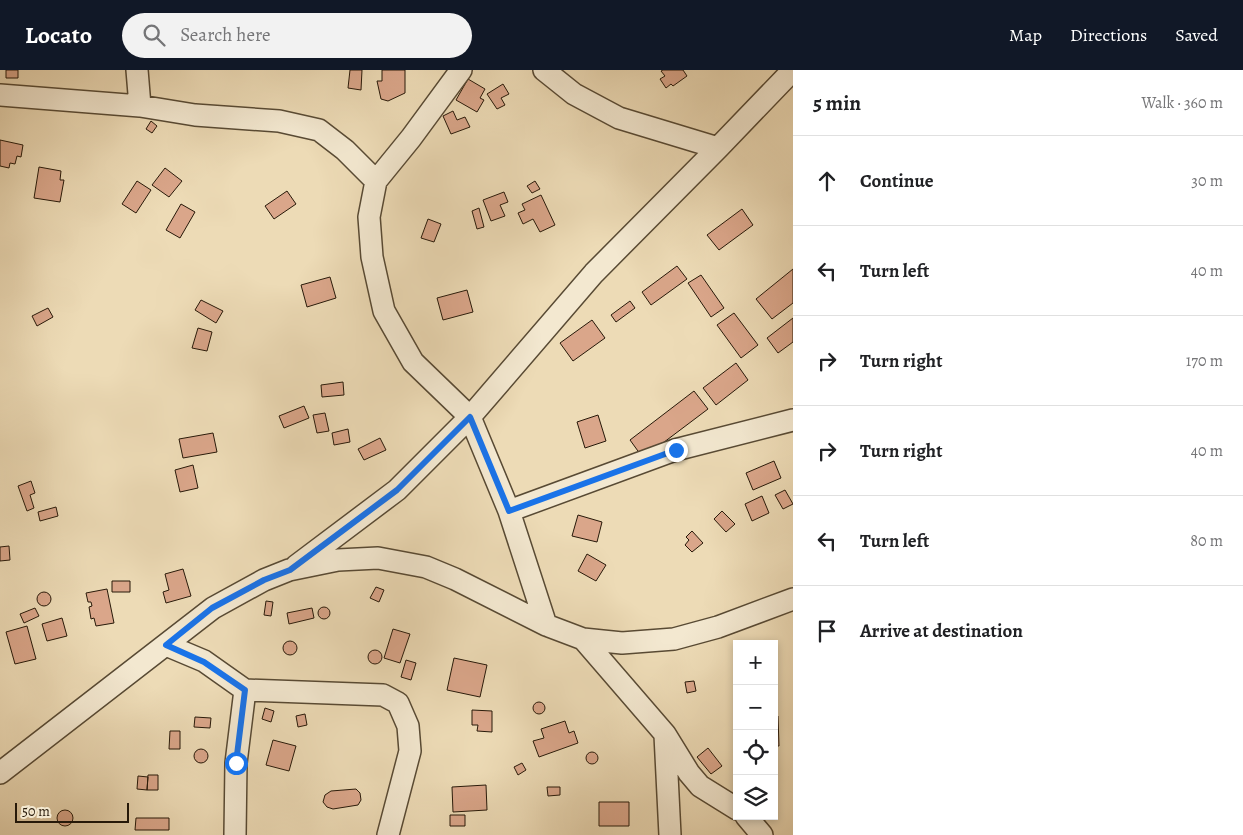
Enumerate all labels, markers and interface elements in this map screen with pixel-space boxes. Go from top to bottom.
search box [122,13,472,58]
text: Locato [25,19,92,51]
icon: search [140,21,168,49]
text: Search here [180,22,271,48]
text: Map [1009,23,1042,47]
text: Directions [1070,23,1147,47]
text: Saved [1175,23,1218,47]
text: 5 min [813,89,861,117]
text: Walk · 360 m [1141,92,1223,114]
icon: ahead [813,167,841,195]
text: Continue [860,168,934,194]
text: 30 m [1191,170,1223,192]
icon: left [813,257,841,285]
text: Turn left [860,258,929,284]
text: 40 m [1191,260,1223,282]
icon: right [813,347,841,375]
text: Turn right [860,348,942,374]
text: 170 m [1186,350,1223,372]
icon: right [813,437,841,465]
text: Turn right [860,438,942,464]
route end [665,439,688,462]
text: 40 m [1191,440,1223,462]
icon: left [813,527,841,555]
text: Turn left [860,528,929,554]
text: 80 m [1190,530,1223,552]
icon: arrive [813,617,841,645]
text: Arrive at destination [860,618,1023,644]
map controls [733,640,778,820]
button: + [733,640,778,685]
button: − [733,685,778,730]
button: locate [733,730,778,775]
route start [225,752,248,775]
button: layers [733,775,778,820]
scale bar [15,800,129,823]
text: 50 m [22,802,50,821]

